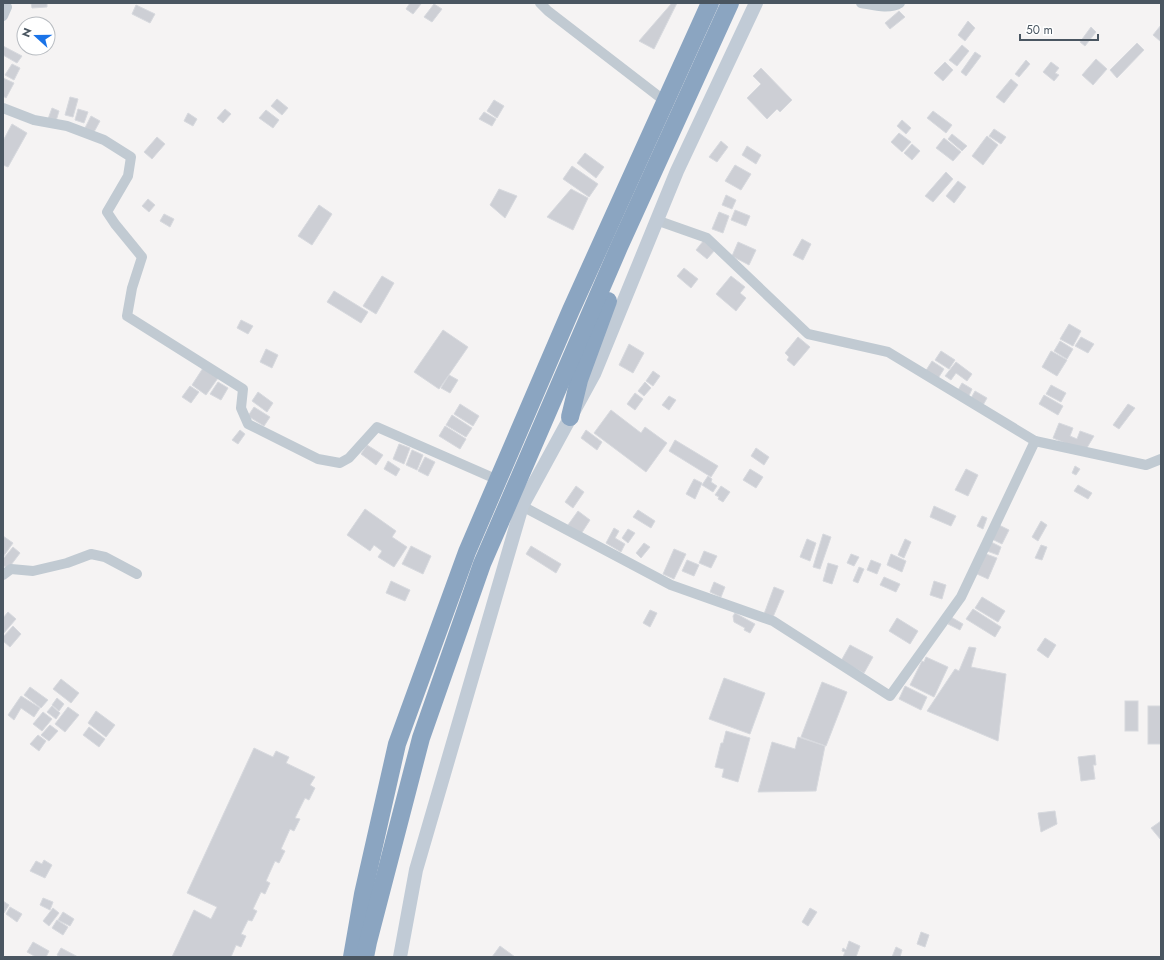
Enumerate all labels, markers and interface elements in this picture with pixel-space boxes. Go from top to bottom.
north arrow [16,16,56,56]
scale bar [1020,16,1098,42]
text: 50 m [1026,21,1053,39]
text: N [18,25,36,39]

